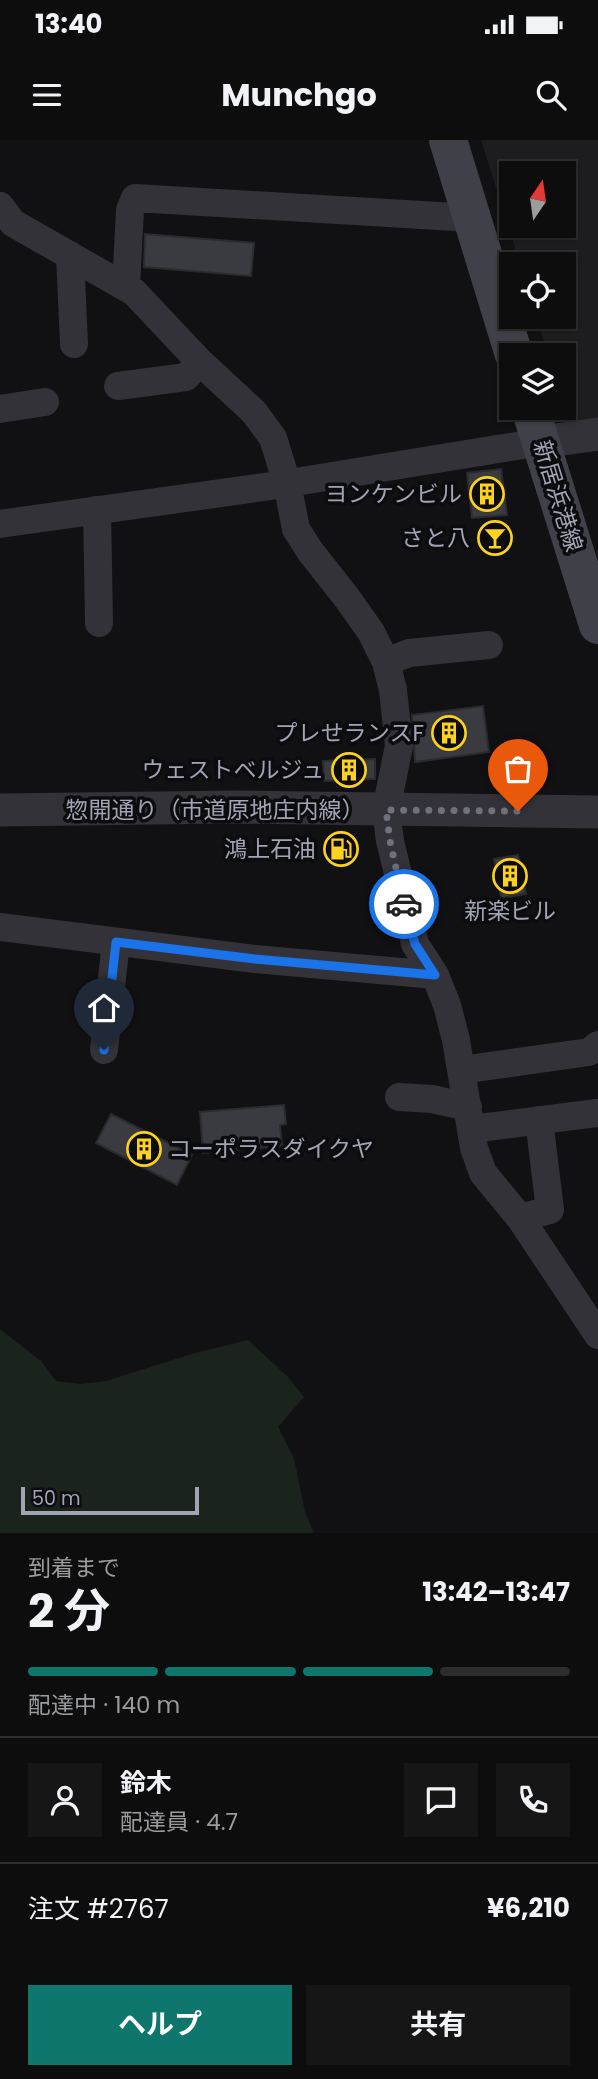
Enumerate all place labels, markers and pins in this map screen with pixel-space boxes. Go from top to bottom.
building icon: ヨンケンビル [468,475,506,513]
place label: ヨンケンビル [325,478,462,510]
bar icon: さと八 [476,519,514,557]
place label: さと八 [401,522,470,554]
building icon: プレせランスF [430,714,468,752]
place label: プレせランスF [275,717,424,749]
pin [488,739,548,811]
building icon: ウェストベルジュ [330,751,368,789]
place label: ウェストベルジュ [142,754,324,786]
fuel station icon: 鴻上石油 [322,830,360,868]
place label: 鴻上石油 [224,833,316,865]
building icon: 新楽ビル [491,857,529,895]
place label: 新楽ビル [464,895,556,927]
pin [74,978,134,1050]
building icon: コーポラスダイクヤ [125,1130,163,1168]
place label: コーポラスダイクヤ [168,1133,374,1165]

